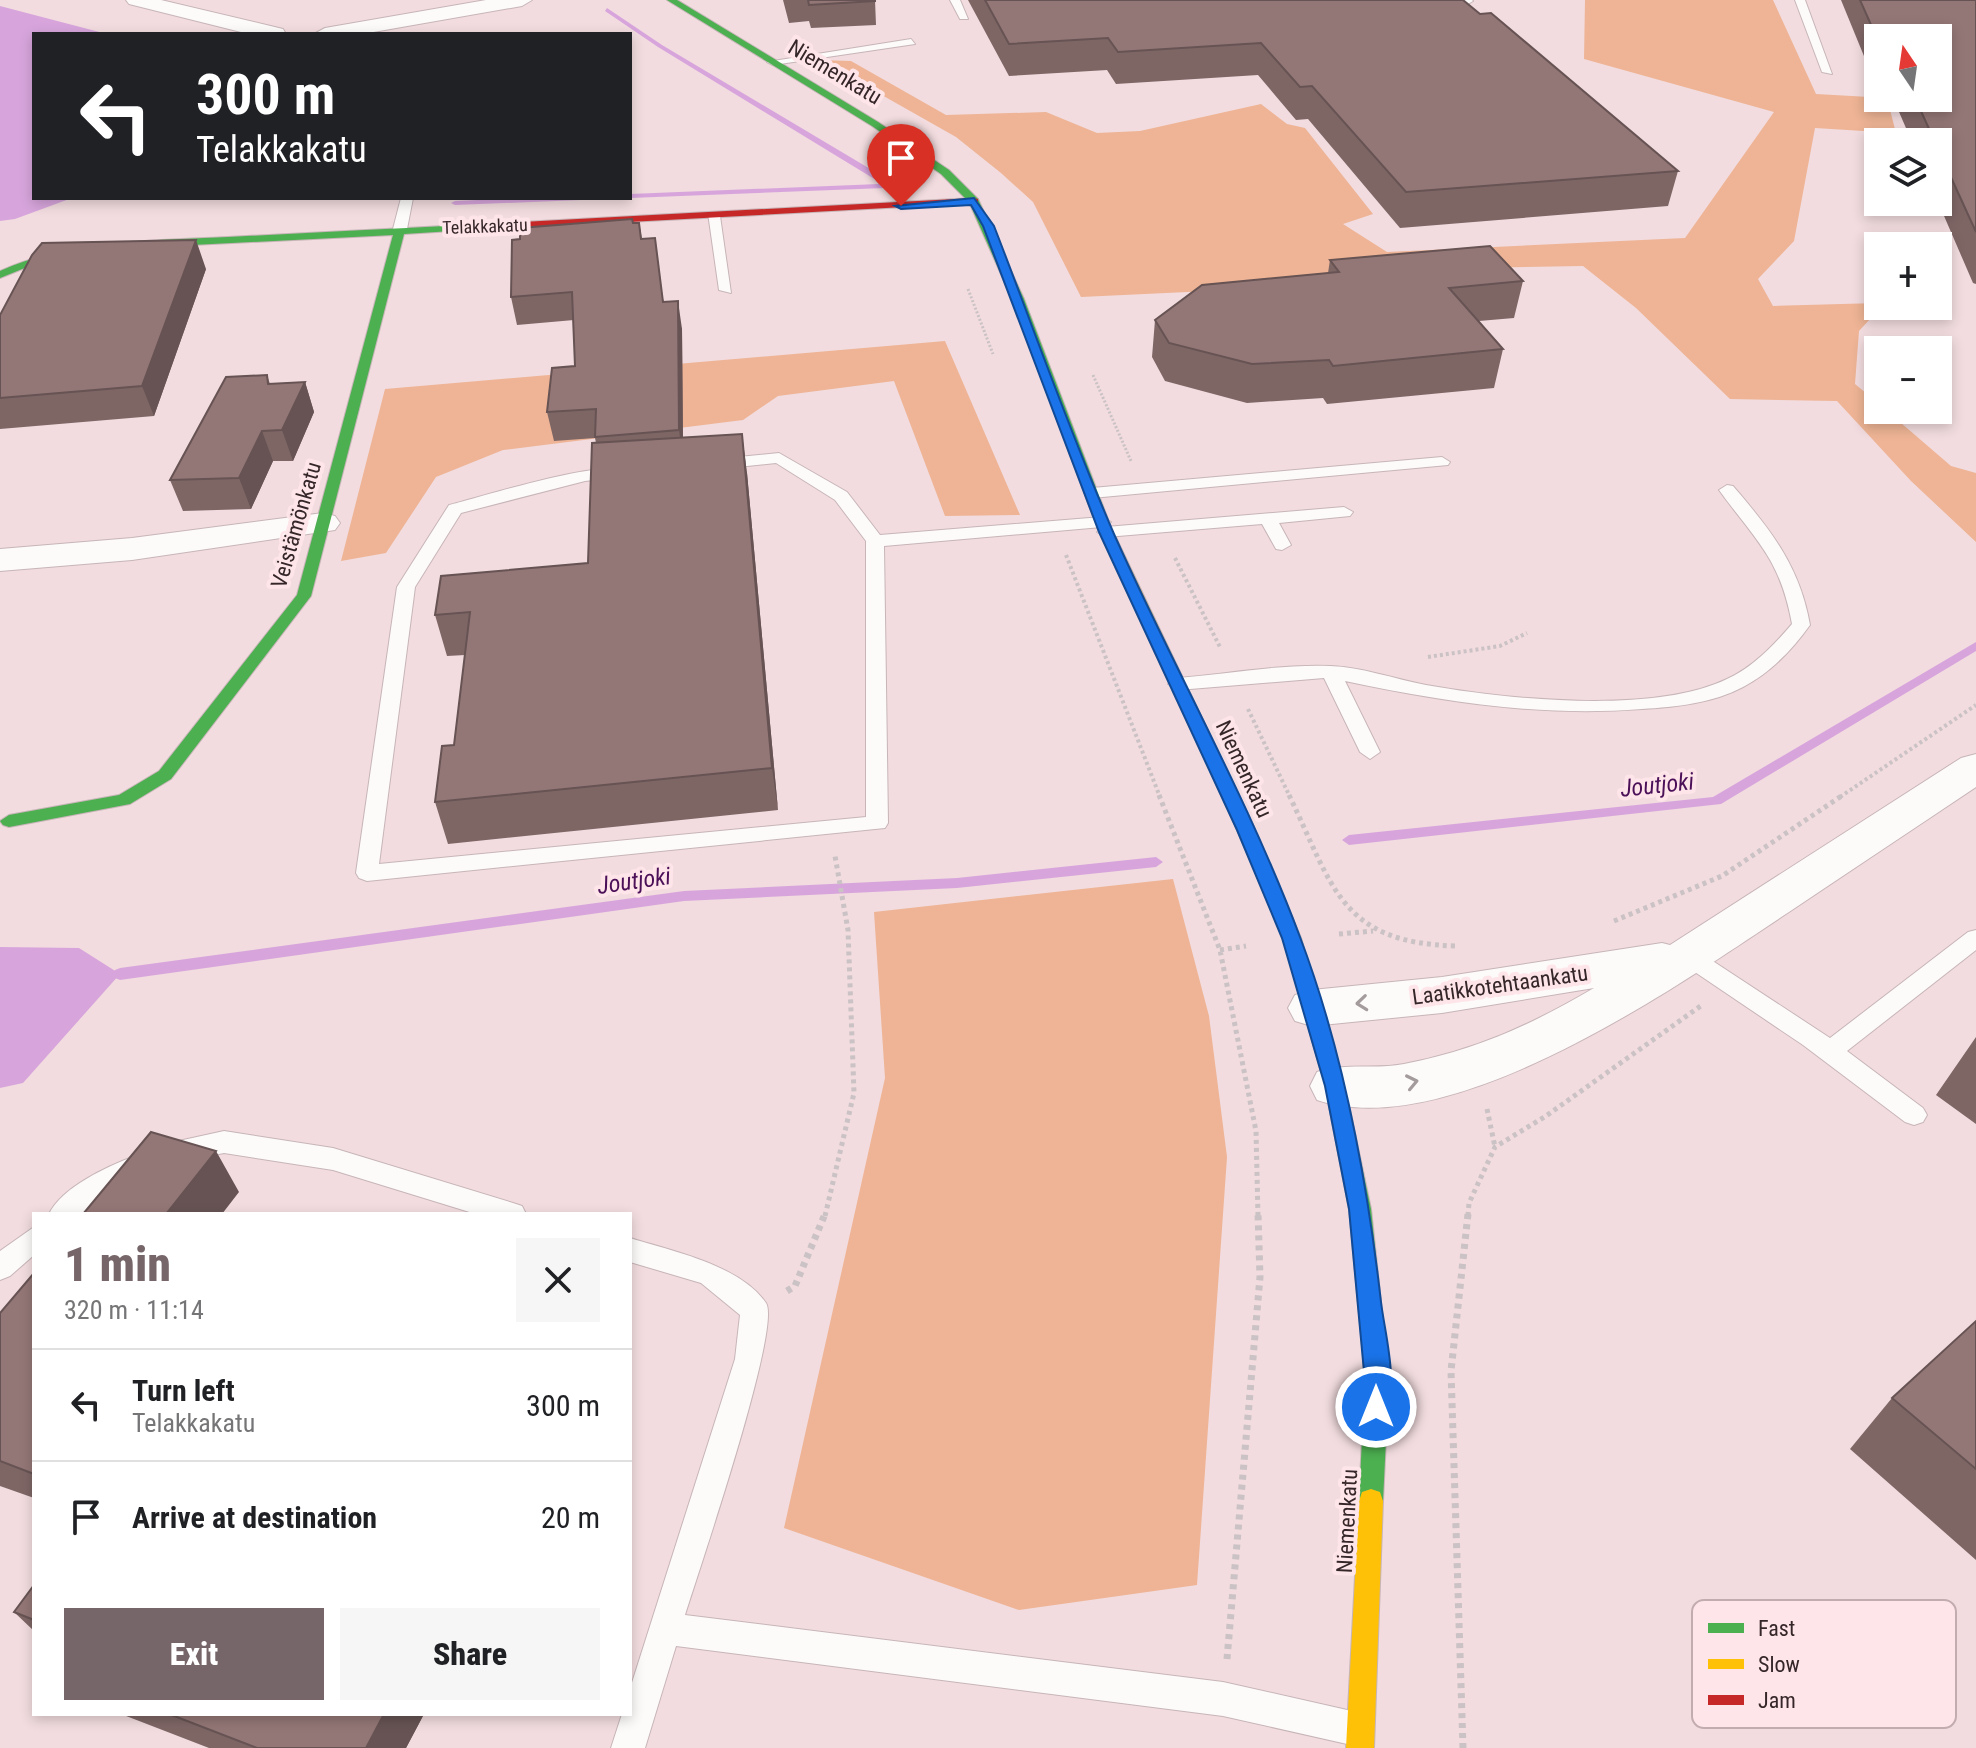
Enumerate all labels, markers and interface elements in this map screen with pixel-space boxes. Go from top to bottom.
north arrow [1864,24,1952,112]
map controls [1864,24,1952,424]
street label: Niemenkatu [784,34,886,110]
text: 300 m [196,62,335,128]
icon: left [64,64,168,168]
pin [867,124,935,206]
button: layers [1864,128,1952,216]
text: Telakkakatu [196,129,367,171]
icon: arrive [879,136,923,180]
street label: Telakkakatu [442,214,528,238]
button: + [1864,232,1952,320]
button: − [1864,336,1952,424]
street label: Veistämönkatu [266,459,326,591]
street label: Niemenkatu [1211,717,1277,821]
water label: Joutjoki [1619,767,1696,803]
water label: Joutjoki [596,862,673,900]
street label: Laatikkotehtaankatu [1410,960,1590,1010]
one-way arrow [1355,995,1368,1012]
one-way arrow [1405,1074,1419,1091]
text: 1 min [64,1236,171,1293]
button: close [516,1238,600,1322]
text: 320 m · 11:14 [64,1295,204,1325]
position arrow [1334,1365,1418,1449]
text: Turn left [132,1373,235,1408]
icon: left [64,1383,108,1427]
text: 300 m [526,1388,600,1423]
text: Telakkakatu [132,1408,255,1438]
street label: Niemenkatu [1332,1468,1362,1574]
icon: arrive [64,1495,108,1539]
text: Arrive at destination [132,1500,377,1535]
text: 20 m [541,1500,600,1535]
legend [1692,1600,1956,1728]
button: Exit [64,1608,324,1700]
button: Share [340,1608,600,1700]
text: Fast [1758,1616,1795,1641]
text: Slow [1758,1652,1800,1677]
text: Jam [1758,1688,1796,1713]

